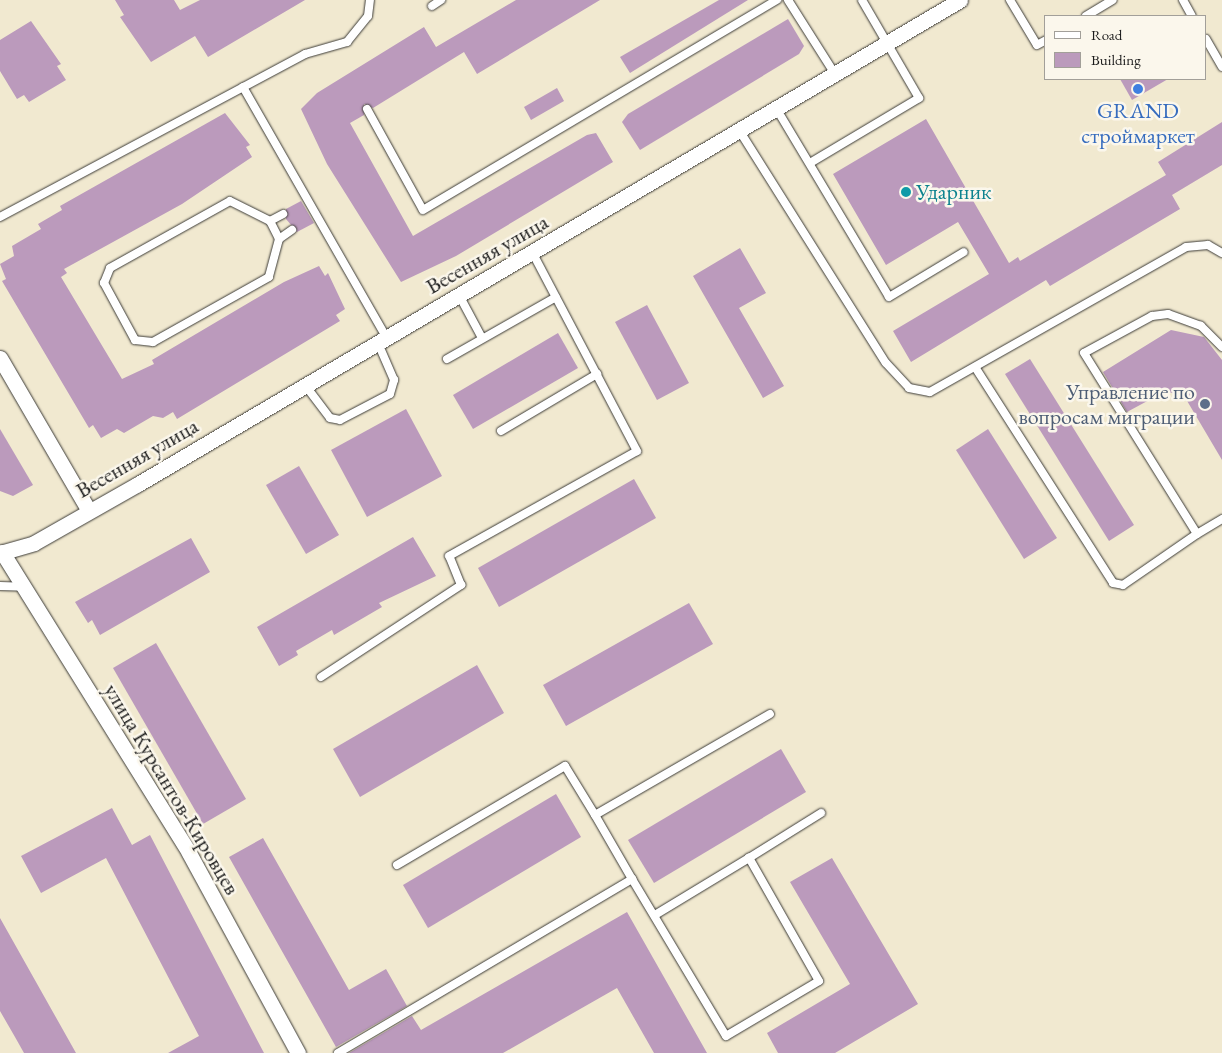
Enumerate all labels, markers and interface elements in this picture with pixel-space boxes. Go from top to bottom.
legend [1044,15,1207,80]
text: Road [1091,25,1122,44]
text: Building [1091,50,1141,69]
marker: GRAND строймаркет [1132,83,1144,95]
place label: GRAND строймаркет [1081,97,1195,148]
place label: Ударник [916,179,992,205]
marker: Ударник [900,186,912,198]
street label: Весенняя улица [421,208,553,300]
place label: Управление по вопросам миграции [1018,378,1195,430]
marker: Управление по вопросам миграции [1199,398,1211,410]
street label: Весенняя улица [71,412,203,504]
street label: улица Курсантов-Кировцев [98,679,246,899]

